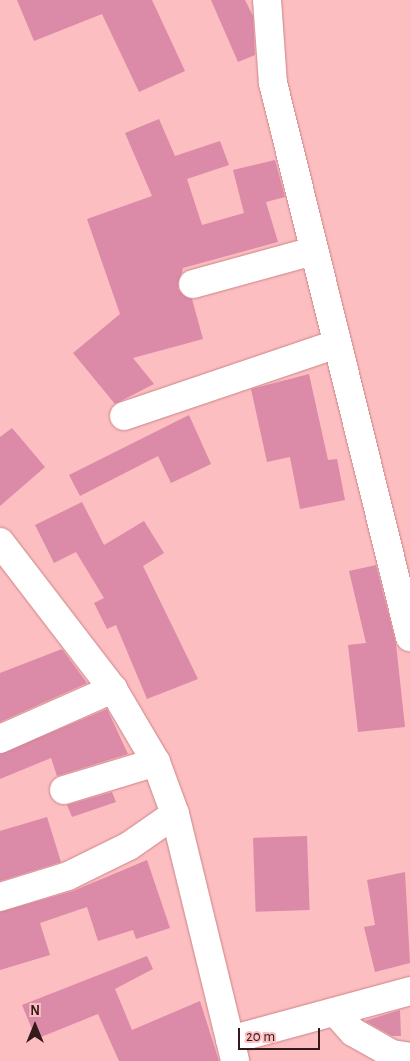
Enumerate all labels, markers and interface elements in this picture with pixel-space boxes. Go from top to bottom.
north arrow [10,1001,60,1051]
text: N [30,1004,40,1018]
scale bar [240,1018,322,1050]
text: 20 m [246,1029,275,1044]

